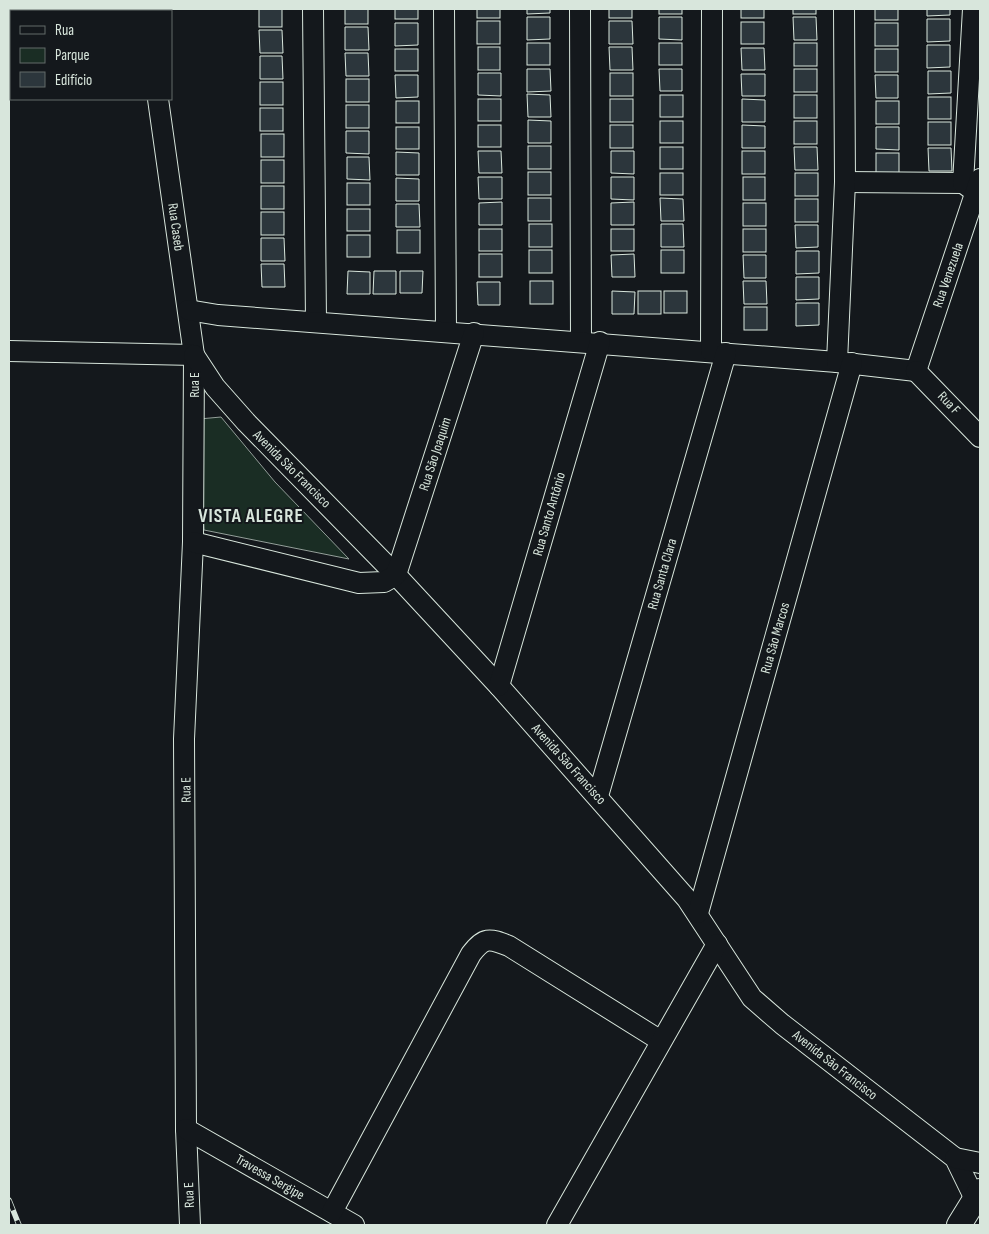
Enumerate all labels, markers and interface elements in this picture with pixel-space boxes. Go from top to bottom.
legend [10,10,172,100]
text: Rua [55,21,74,40]
text: Parque [55,46,90,65]
text: Edifício [55,71,92,90]
street label: Rua Caseb [164,202,188,252]
street label: Rua Venezuela [929,240,967,310]
street label: Rua E [186,372,203,398]
street label: Rua F [934,388,964,418]
street label: Rua São Joaquim [415,415,455,493]
street label: Avenida São Francisco [249,426,335,512]
street label: Rua Santo Antônio [529,470,569,558]
district label: VISTA ALEGRE [198,505,304,528]
street label: Rua Santa Clara [644,536,680,612]
street label: Rua São Marcos [757,600,793,676]
street label: Avenida São Francisco [527,719,610,808]
street label: Rua E [177,777,195,803]
street label: Avenida São Francisco [788,1026,881,1104]
street label: Travessa Sergipe [232,1150,308,1204]
street label: Rua E [180,1182,198,1208]

